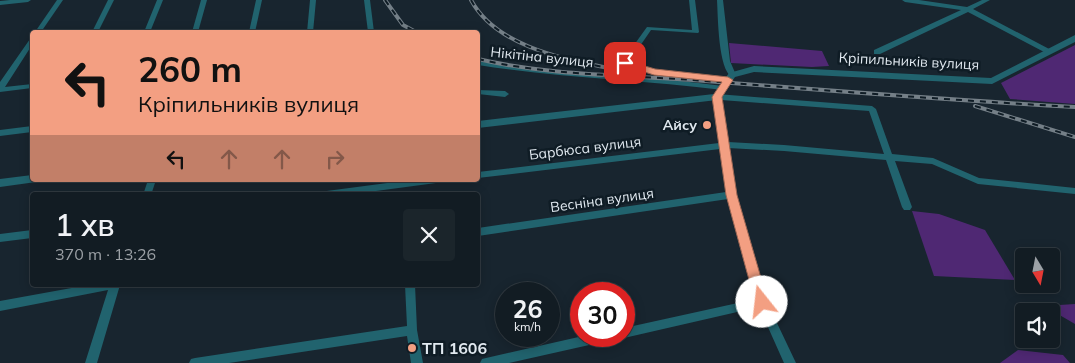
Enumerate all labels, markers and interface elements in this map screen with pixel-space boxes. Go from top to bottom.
pin [604,42,646,84]
street label: Нікітіна вулиця [490,43,594,71]
text: 260 m [138,47,242,91]
street label: Кріпильників вулиця [838,48,980,74]
icon: arrive [611,49,639,77]
icon: left [55,50,120,115]
text: Кріпильників вулиця [138,90,359,118]
place label: Айсу [663,116,697,134]
marker: Айсу [701,119,713,131]
street label: Барбюса вулиця [528,132,642,164]
icon: left [162,145,190,173]
icon: ahead [215,145,243,173]
icon: ahead [268,145,296,173]
icon: right [321,145,349,173]
street label: Весніна вулиця [549,184,655,216]
text: 1 хв [55,206,115,244]
button: close [403,209,455,261]
text: 370 m · 13:26 [55,244,156,264]
north arrow [1015,248,1060,292]
map controls [1015,248,1060,348]
position arrow [735,275,787,327]
speed limit sign: 30 [570,282,635,347]
text: 26 [512,293,543,324]
button: sound [1015,303,1060,348]
text: km/h [514,319,541,334]
place label: ТП 1606 [422,338,487,358]
marker: ТП 1606 [406,342,418,354]

